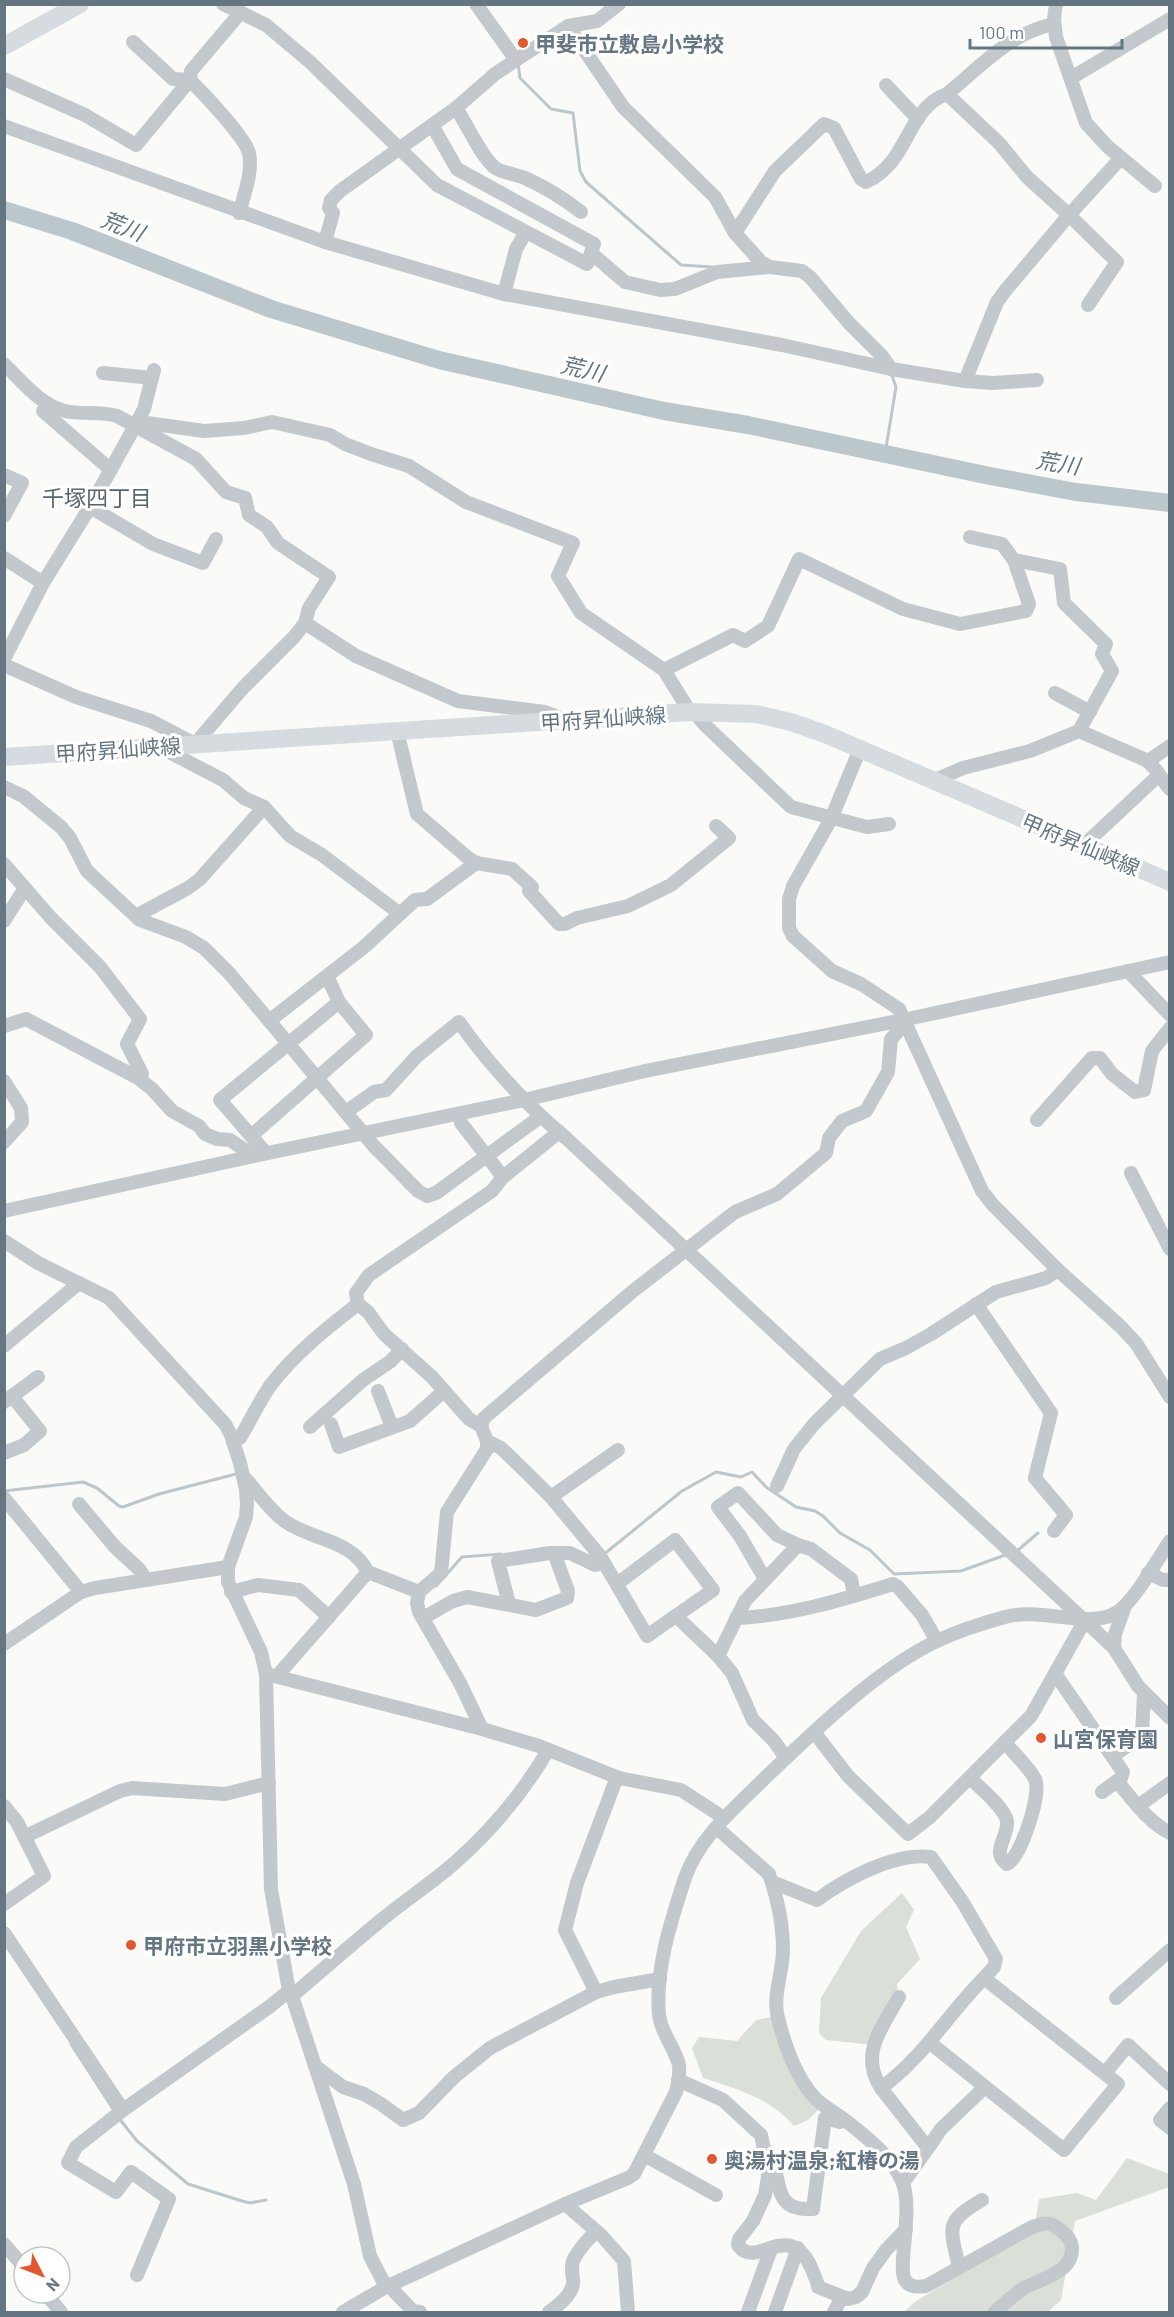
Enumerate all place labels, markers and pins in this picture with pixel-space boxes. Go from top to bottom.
place label: 甲斐市立敷島小学校 [535,31,724,56]
marker: 甲斐市立敷島小学校 [516,36,530,50]
place label: 山宮保育園 [1053,1726,1158,1751]
marker: 山宮保育園 [1034,1731,1048,1745]
place label: 甲府市立羽黒小学校 [143,1933,332,1958]
marker: 甲府市立羽黒小学校 [124,1938,138,1952]
place label: 奥湯村温泉;紅椿の湯 [724,2147,920,2172]
marker: 奥湯村温泉;紅椿の湯 [705,2152,719,2166]

